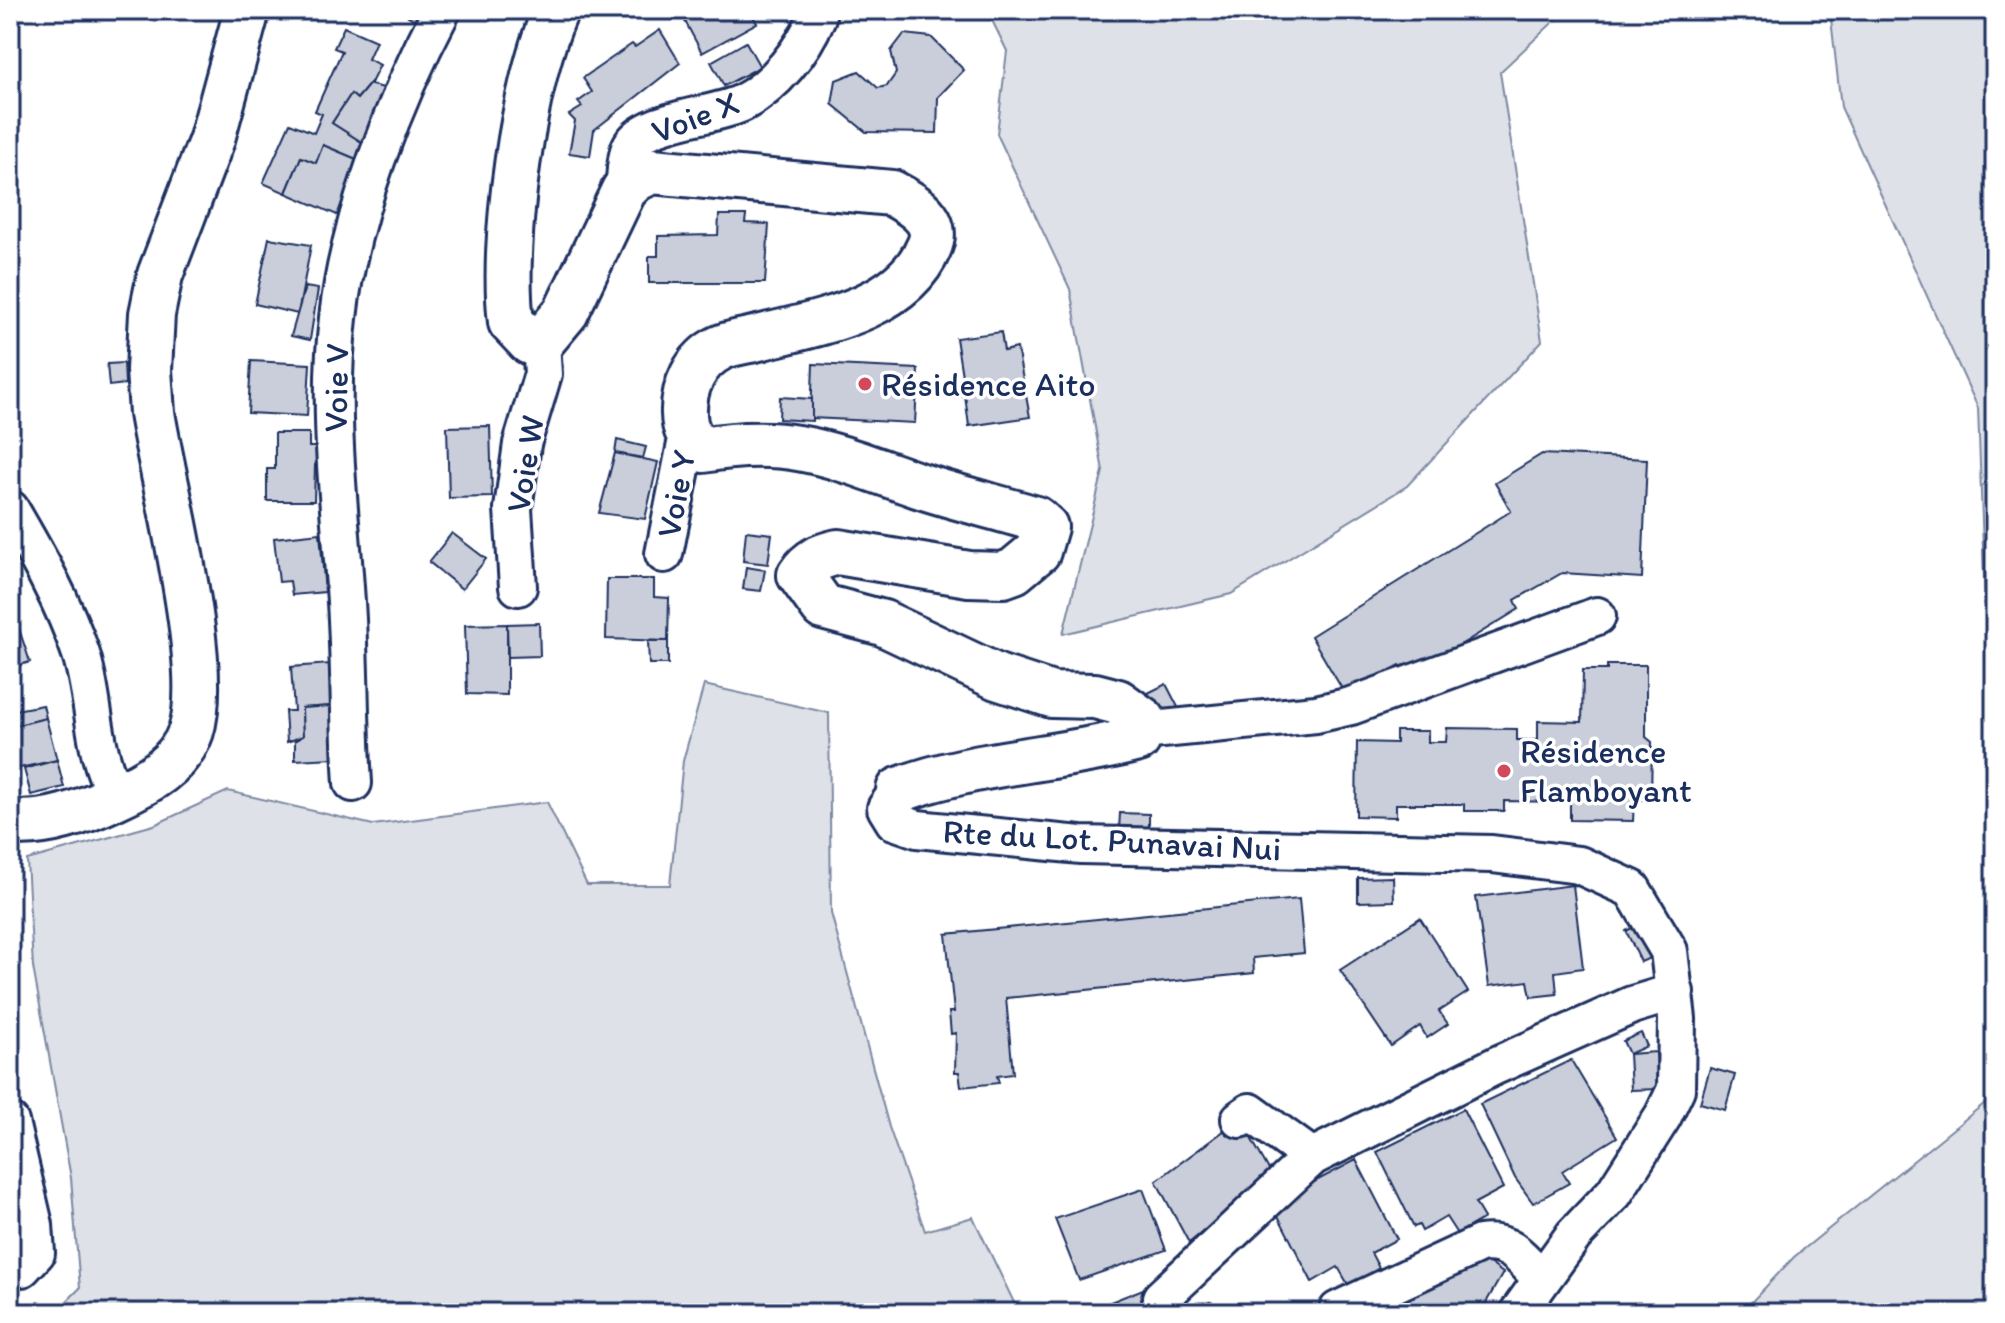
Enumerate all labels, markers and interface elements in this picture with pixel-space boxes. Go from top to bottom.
street label: Voie X [646,82,744,152]
street label: Voie V [315,343,357,433]
place label: Résidence Aito [881,364,1095,405]
marker: Résidence Aito [856,375,874,393]
street label: Voie W [497,412,553,516]
street label: Voie Y [647,446,705,541]
place label: Résidence Flamboyant [1520,731,1692,811]
marker: Résidence Flamboyant [1495,762,1513,780]
street label: Rte du Lot. Punavai Nui [942,811,1282,869]

